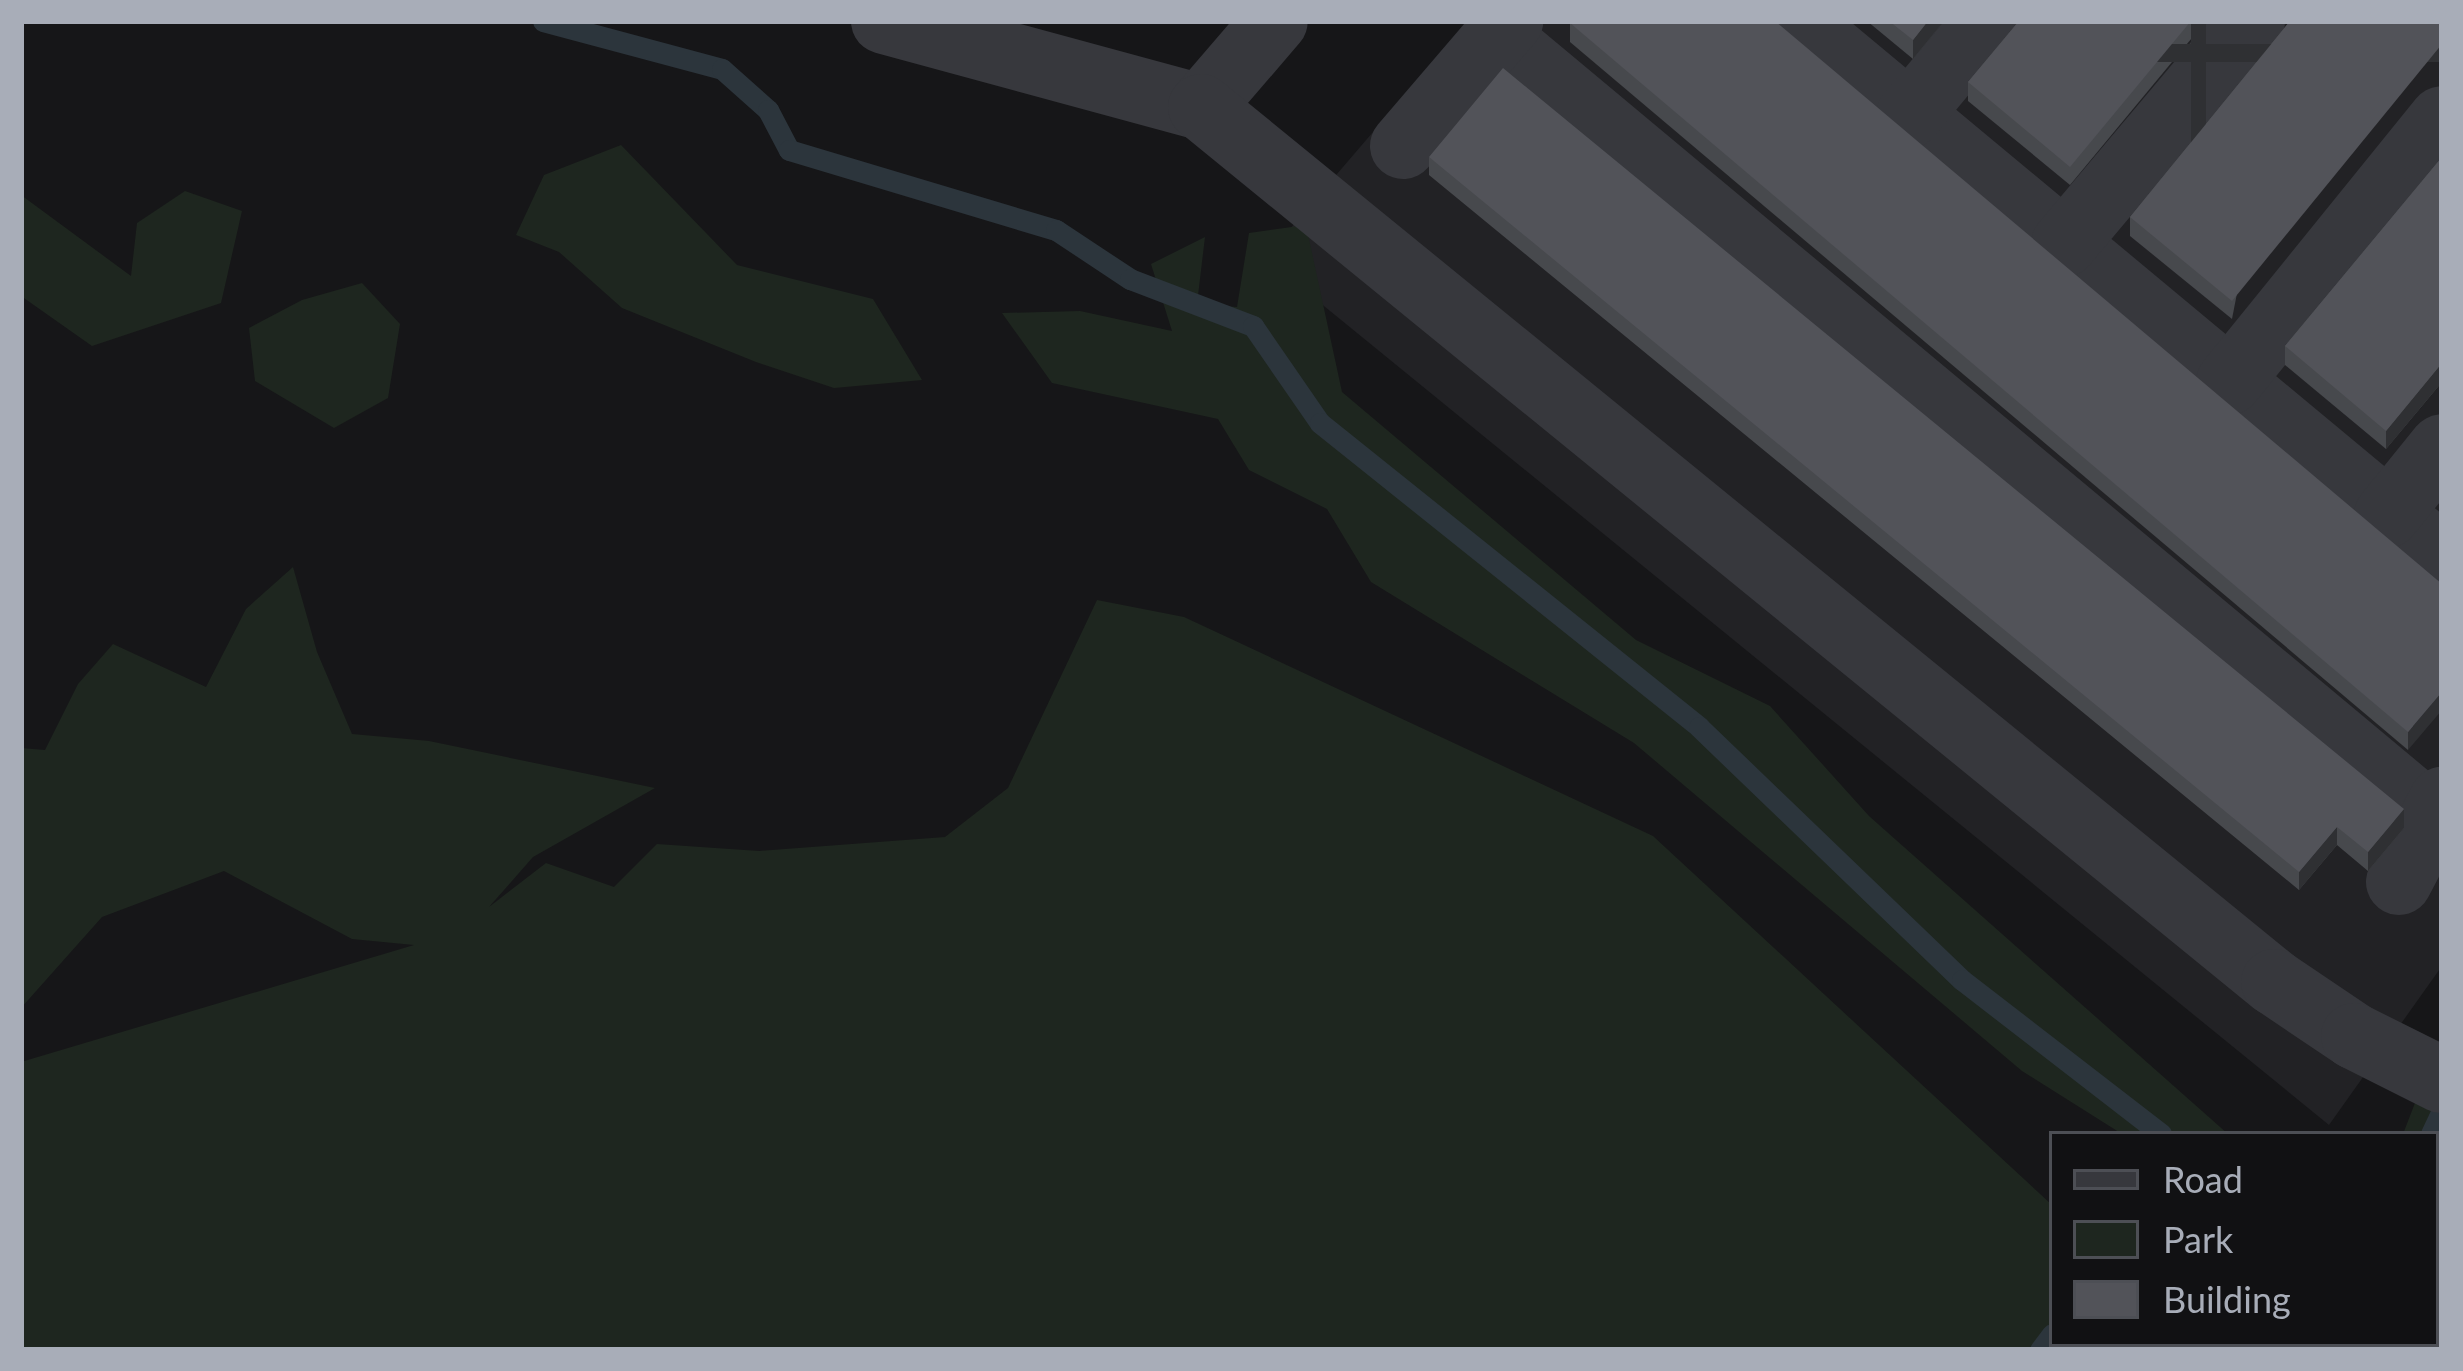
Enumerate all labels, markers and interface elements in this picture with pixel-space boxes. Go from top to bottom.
legend [2049,1131,2439,1347]
text: Road [2163,1157,2243,1201]
text: Park [2163,1217,2233,1261]
text: Building [2163,1277,2291,1321]

